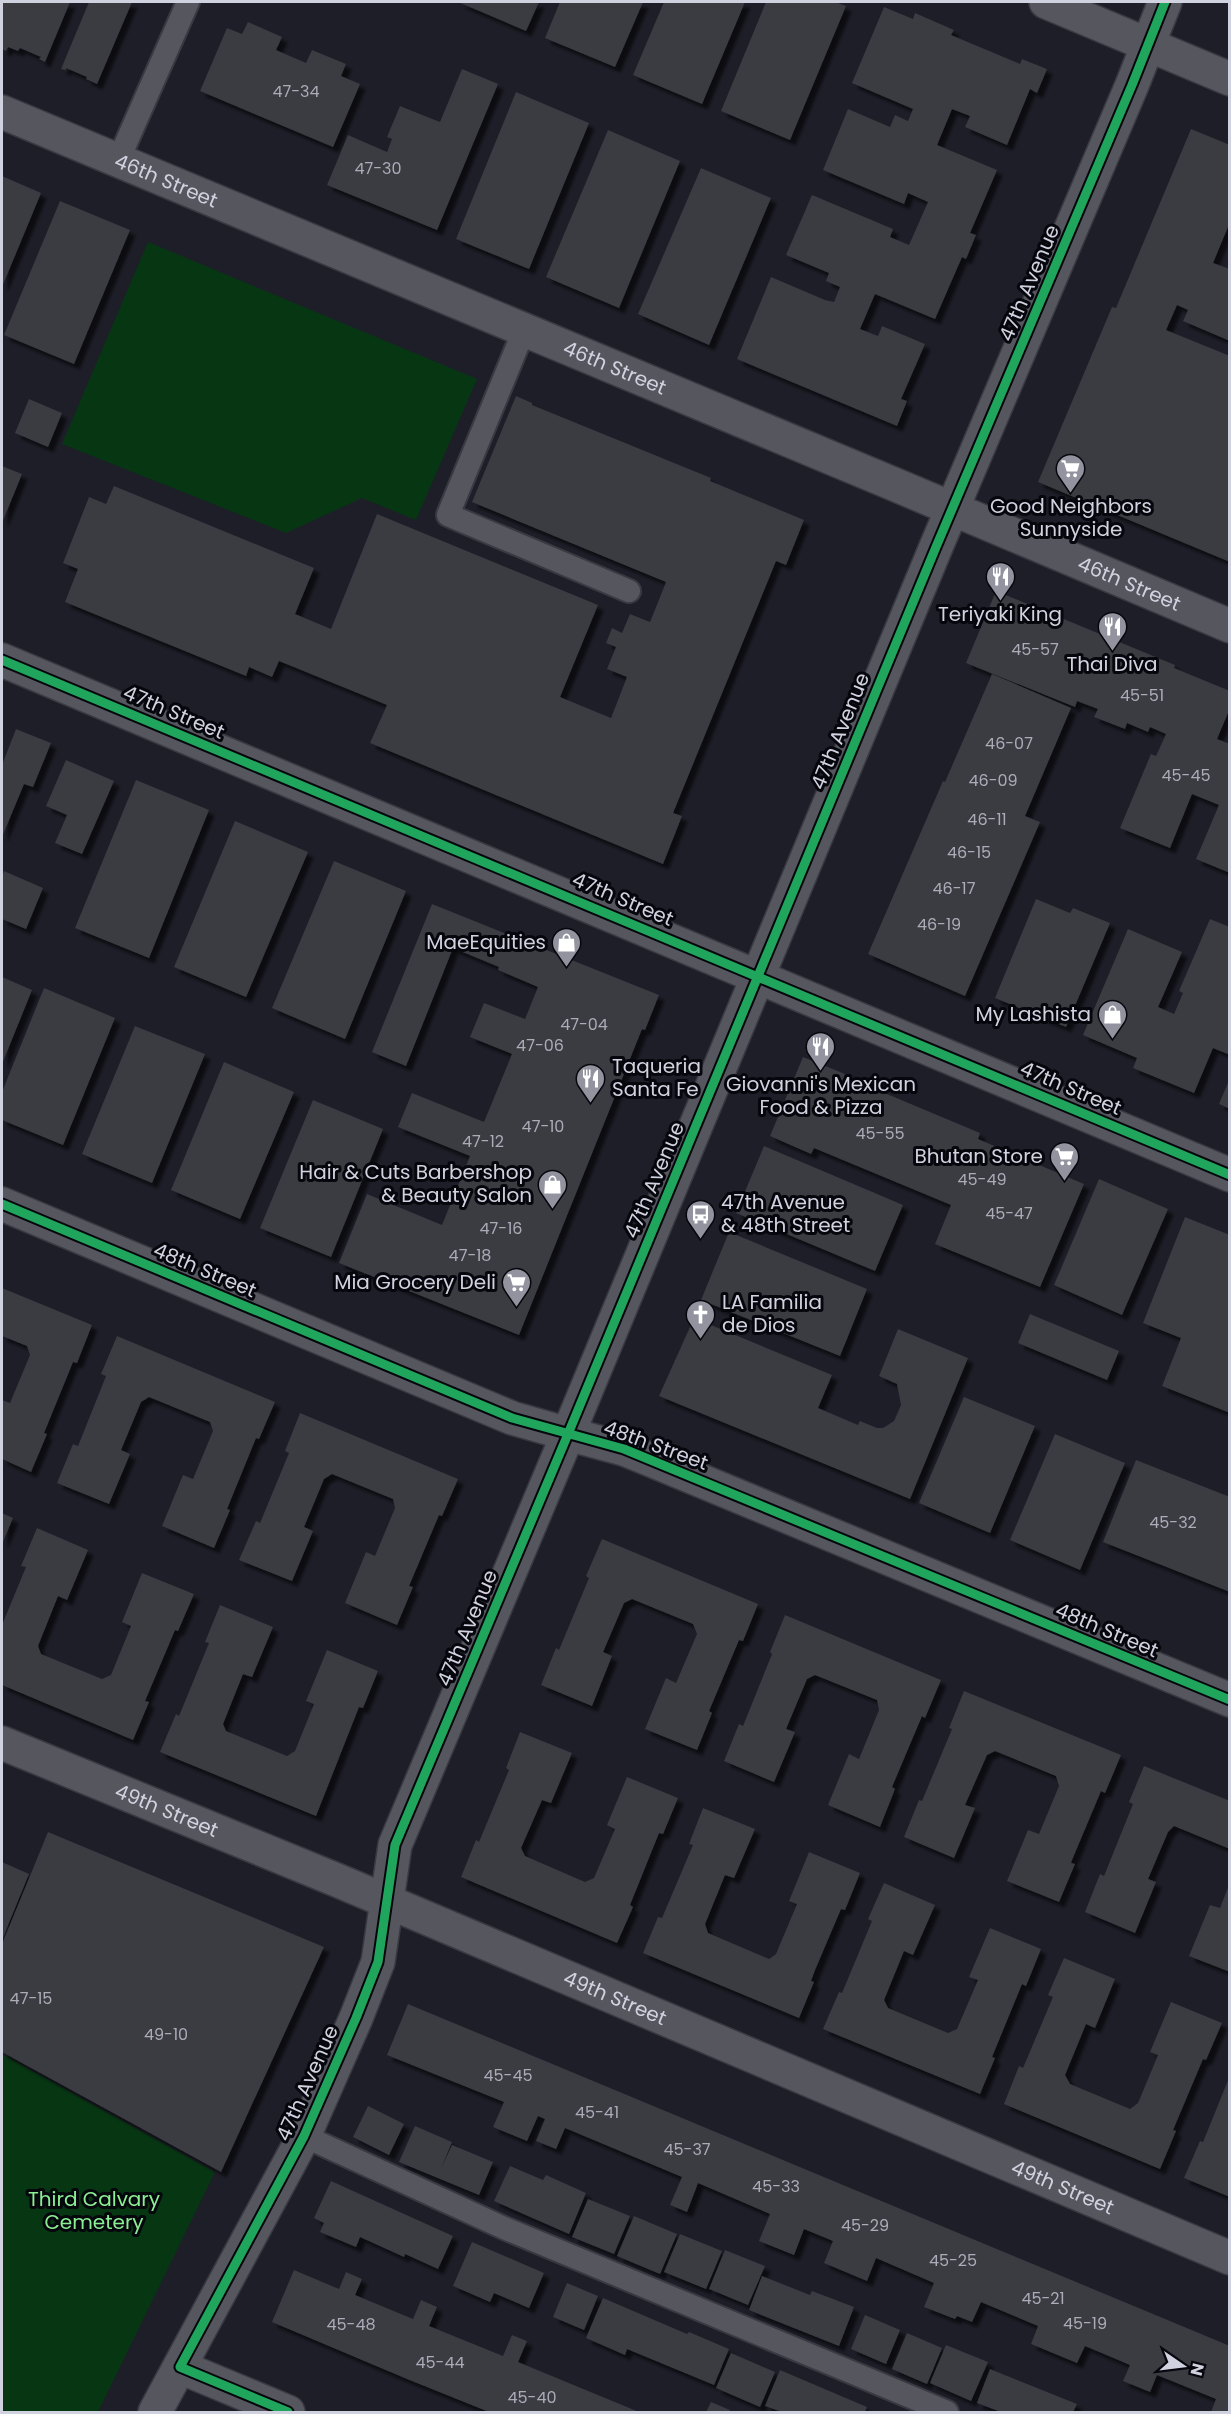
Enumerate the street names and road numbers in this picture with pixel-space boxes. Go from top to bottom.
street label: 46th Street [110,147,222,215]
street label: 47th Avenue [992,220,1066,346]
street label: 46th Street [559,334,671,402]
street label: 46th Street [1074,549,1185,618]
street label: 47th Avenue [804,668,876,794]
street label: 47th Street [119,678,229,746]
street label: 47th Street [568,865,678,933]
street label: 47th Street [1016,1054,1126,1122]
street label: 47th Avenue [617,1117,691,1243]
street label: 48th Street [149,1236,261,1304]
street label: 48th Street [600,1413,712,1477]
street label: 47th Avenue [430,1565,504,1691]
street label: 48th Street [1051,1596,1163,1664]
street label: 49th Street [111,1777,223,1844]
street label: 49th Street [559,1964,671,2032]
street label: 47th Avenue [269,2021,345,2145]
street label: 49th Street [1007,2153,1118,2221]

